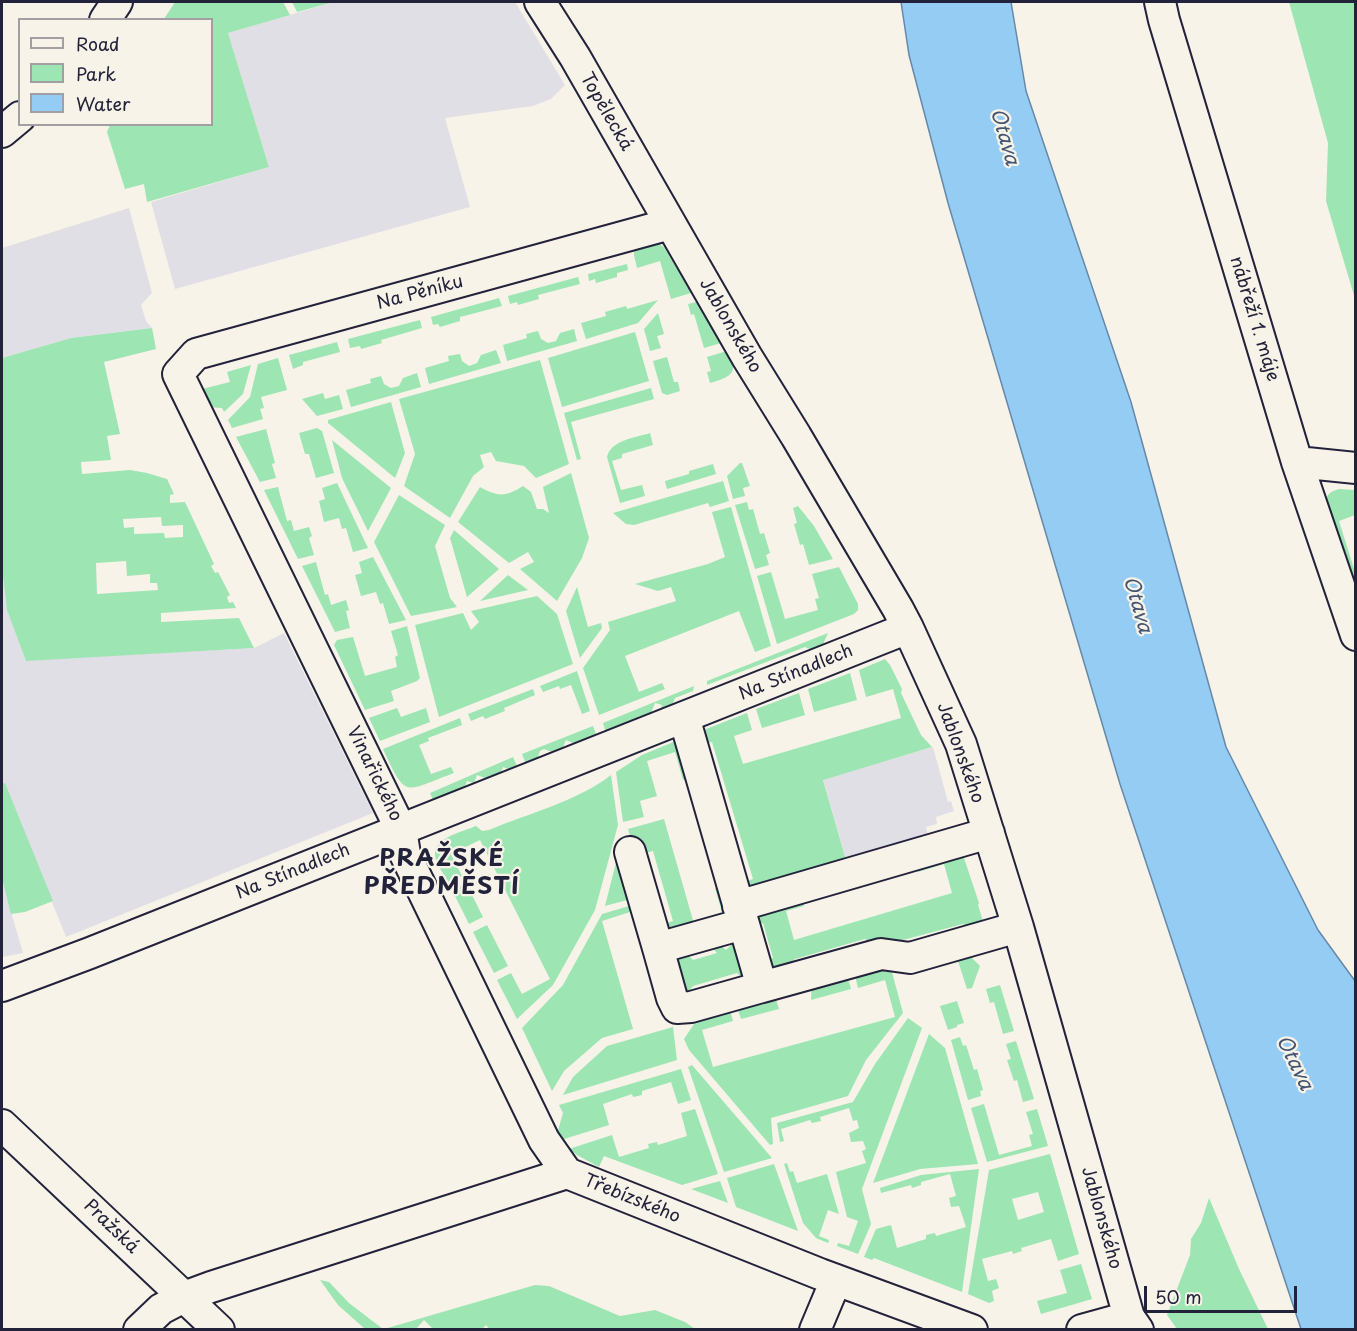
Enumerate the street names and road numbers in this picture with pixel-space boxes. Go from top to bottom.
street label: Topělecká [575,69,637,155]
street label: nábřeží 1. máje [1225,254,1283,384]
street label: Na Pěníku [374,271,466,315]
street label: Jablonského [694,275,766,377]
street label: Na Stínadlech [736,640,856,706]
street label: Jablonského [932,700,988,806]
street label: Vinařického [342,723,406,825]
street label: Na Stínadlech [233,839,353,905]
street label: Jablonského [1076,1164,1126,1272]
street label: Třebízského [581,1170,683,1228]
street label: Pražská [79,1195,143,1259]

